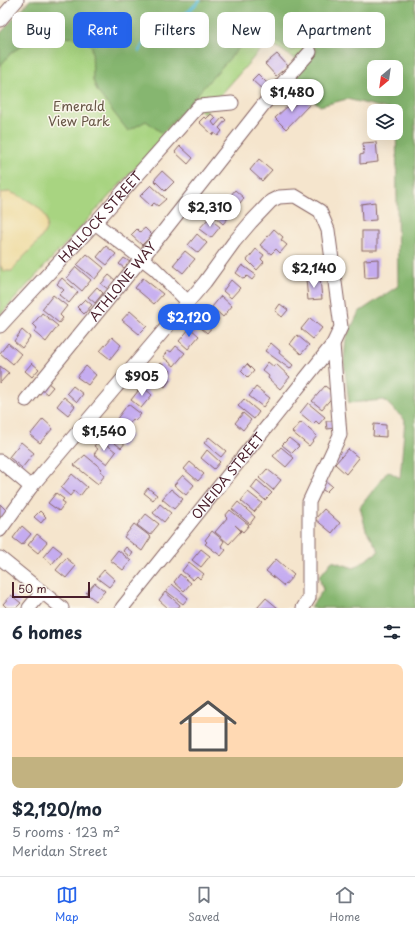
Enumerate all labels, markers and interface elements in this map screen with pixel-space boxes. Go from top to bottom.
chip: Buy [12,12,65,48]
chip: Rent [73,12,132,48]
chip: Filters [140,12,209,48]
chip: New [217,12,275,48]
chip: Apartment [283,12,385,48]
north arrow [367,60,403,96]
map controls [367,60,403,140]
pin: $1,480 [259,79,325,113]
text: $1,480 [270,82,314,101]
park label: Emerald View Park [48,96,110,130]
button: layers [367,104,403,140]
street label: HALLOCK STREET [54,167,146,266]
pin: $2,310 [177,194,243,228]
text: $2,310 [188,197,232,216]
street label: ATHLONE WAY [84,237,161,325]
pin: $2,140 [281,255,347,289]
text: $2,140 [292,258,336,277]
pin: $2,120 [156,304,222,338]
text: $2,120 [167,307,211,326]
pin: $905 [118,363,166,397]
text: $905 [125,366,159,385]
pin: $1,540 [71,418,137,452]
text: $1,540 [82,421,126,440]
street label: ONEIDA STREET [187,428,268,523]
scale bar [12,580,90,599]
text: 50 m [18,580,47,597]
text: 6 homes [12,619,82,645]
icon: filters [381,621,403,643]
icon: home [172,690,244,762]
text: $2,120/mo [12,796,102,822]
text: 5 rooms · 123 m² [12,822,120,841]
text: Meridan Street [12,841,107,860]
tab: Map [55,884,78,925]
tab: Saved [188,884,220,925]
tab: Home [329,884,360,925]

